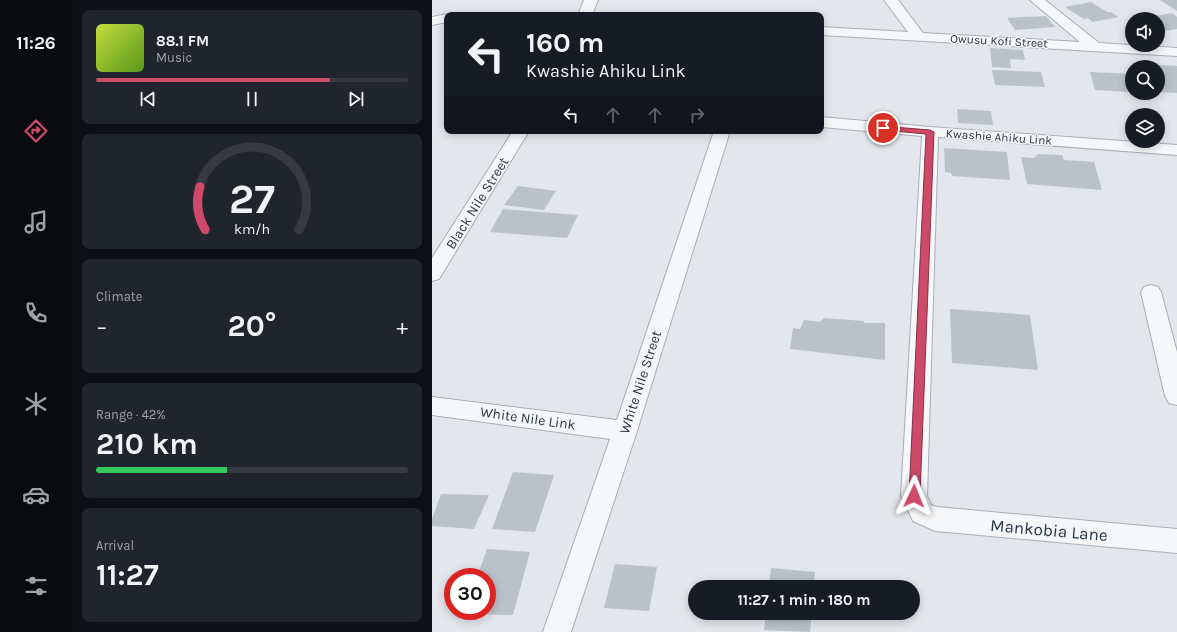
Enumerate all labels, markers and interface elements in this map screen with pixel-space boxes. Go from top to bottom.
map controls [1125,12,1165,148]
button: sound [1125,12,1165,52]
text: 160 m [526,26,604,59]
icon: left [460,28,512,80]
street label: Owusu Kofi Street [950,31,1049,51]
text: 11:26 [16,32,56,54]
text: 88.1 FM [156,32,209,50]
text: Music [156,50,192,65]
text: Kwashie Ahiku Link [526,60,686,82]
button: search [1125,60,1165,100]
icon: previous [137,88,159,110]
icon: pause [241,88,263,110]
icon: next [345,88,367,110]
icon: left [560,104,582,126]
icon: ahead [602,104,624,126]
icon: ahead [644,104,666,126]
icon: right [686,104,708,126]
button: layers [1125,108,1165,148]
pin [866,111,900,145]
icon: directions [22,117,50,145]
icon: arrive [872,117,894,139]
street label: Kwashie Ahiku Link [945,126,1053,148]
street label: Black Nile Street [442,154,513,252]
text: 27 [229,174,275,222]
icon: music [22,208,50,236]
text: km/h [234,220,270,237]
text: Climate [96,289,142,304]
icon: phone [22,299,50,327]
text: 20° [228,308,276,344]
text: − [96,314,108,340]
text: + [396,314,408,340]
street label: White Nile Street [616,328,665,436]
icon: climate [22,390,50,418]
street label: White Nile Link [479,403,577,434]
text: Range · 42% [96,407,166,422]
text: 210 km [96,426,198,462]
position arrow [893,475,935,517]
icon: car [22,481,50,509]
street label: Mankobia Lane [989,515,1109,545]
text: Arrival [96,538,134,553]
text: 11:27 [96,557,159,593]
speed limit sign: 30 [444,568,496,620]
icon: filters [22,572,50,600]
text: 11:27 · 1 min · 180 m [737,591,871,609]

